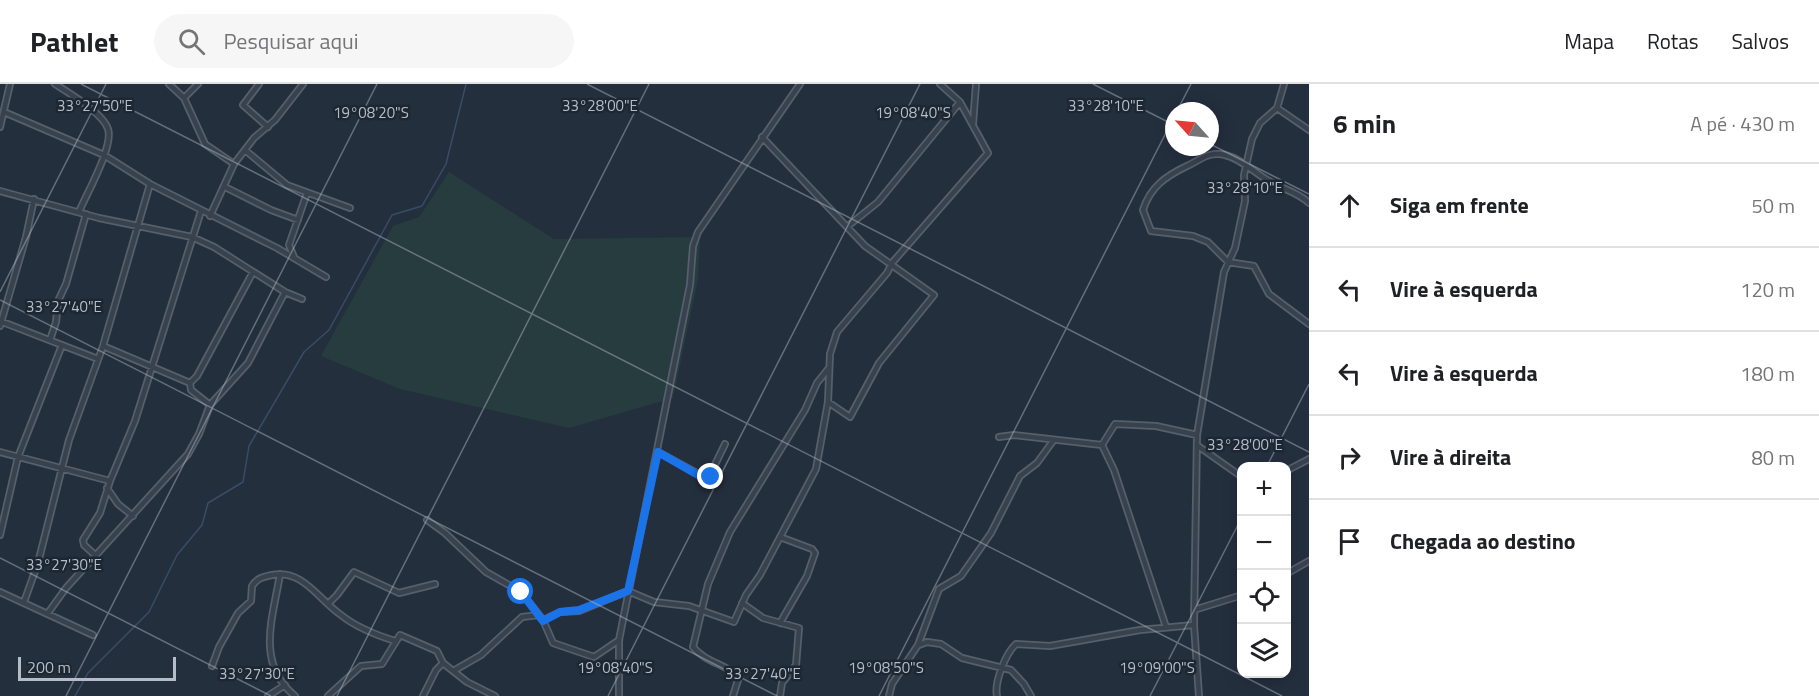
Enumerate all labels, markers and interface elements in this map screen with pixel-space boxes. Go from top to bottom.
search box [154,14,574,68]
text: Pathlet [30,20,118,63]
text: Pesquisar aqui [223,24,359,58]
icon: search [175,25,208,58]
text: Mapa [1564,25,1614,57]
text: Rotas [1647,25,1698,57]
text: Salvos [1731,25,1789,57]
text: 33°27'50"E [57,94,133,117]
text: 33°28'00"E [562,94,638,117]
text: 33°28'10"E [1068,94,1144,117]
text: 19°08'20"S [333,101,409,124]
text: 19°08'40"S [875,101,951,124]
north arrow [1165,102,1219,156]
text: 6 min [1333,104,1396,143]
text: A pé · 430 m [1690,108,1795,139]
text: 33°28'10"E [1207,176,1283,199]
text: Siga em frente [1390,188,1529,222]
icon: ahead [1333,189,1366,222]
text: 50 m [1751,190,1795,221]
text: Vire à esquerda [1390,272,1538,306]
icon: left [1333,273,1366,306]
text: 120 m [1740,274,1795,305]
text: 33°27'40"E [26,295,102,318]
text: Vire à esquerda [1390,356,1538,390]
icon: left [1333,357,1366,390]
text: 180 m [1740,358,1795,389]
text: 33°28'00"E [1207,433,1283,456]
text: Vire à direita [1390,440,1511,474]
icon: right [1333,441,1366,474]
text: 80 m [1751,442,1795,473]
map controls [1237,462,1291,678]
button: + [1237,462,1291,516]
route end [697,463,723,489]
button: − [1237,516,1291,570]
text: Chegada ao destino [1390,524,1576,558]
icon: arrive [1333,525,1366,558]
text: 33°27'30"E [26,553,102,576]
button: locate [1237,570,1291,624]
route start [507,578,533,604]
button: layers [1237,624,1291,678]
scale bar [18,654,176,682]
text: 200 m [27,655,71,679]
text: 19°08'40"S [577,656,653,679]
text: 19°08'50"S [848,656,924,679]
text: 19°09'00"S [1119,656,1195,679]
text: 33°27'30"E [219,662,295,685]
text: 33°27'40"E [725,662,801,685]

